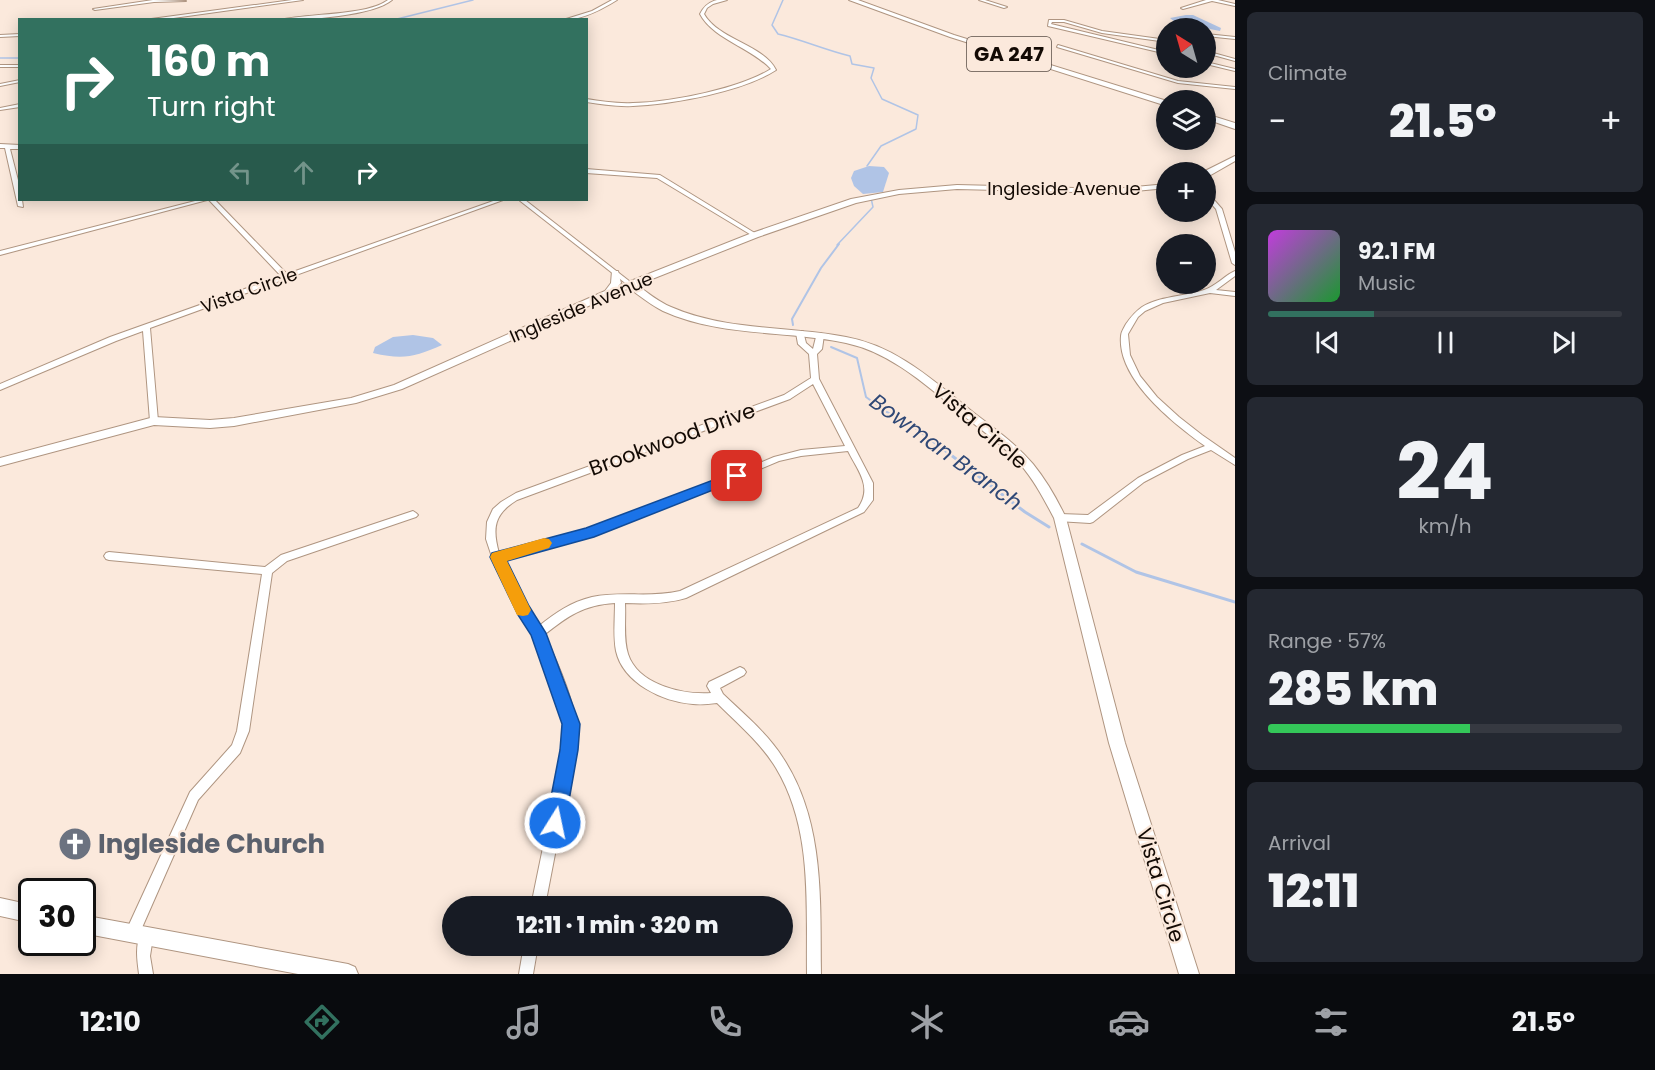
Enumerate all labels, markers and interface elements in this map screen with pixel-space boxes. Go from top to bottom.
north arrow [1156,18,1216,78]
map controls [1156,18,1216,294]
text: 160 m [147,32,270,91]
road number: GA 247 [967,37,1051,71]
icon: right [48,42,126,120]
text: Climate [1268,59,1347,87]
text: Turn right [147,88,276,125]
button: layers [1156,90,1216,150]
text: 21.5° [1389,90,1497,153]
text: − [1268,98,1286,145]
text: + [1599,98,1622,145]
icon: left [224,156,257,189]
icon: ahead [287,156,320,189]
icon: right [350,156,383,189]
button: + [1156,162,1216,222]
street label: Ingleside Avenue [987,176,1141,201]
button: − [1156,234,1216,294]
text: 92.1 FM [1358,236,1435,267]
street label: Vista Circle [197,261,301,319]
street label: Ingleside Avenue [506,266,656,348]
text: Music [1358,269,1416,297]
icon: previous [1311,326,1344,359]
icon: pause [1429,326,1462,359]
icon: next [1547,326,1580,359]
street label: Vista Circle [926,376,1034,476]
water label: Bowman Branch [863,386,1029,518]
street label: Brookwood Drive [585,395,759,483]
text: 24 [1396,417,1494,526]
pin [711,450,762,501]
icon: arrive [720,459,753,492]
text: km/h [1418,512,1472,540]
text: Range · 57% [1268,627,1386,655]
text: 285 km [1268,658,1438,721]
position arrow [523,791,587,855]
street label: Vista Circle [1130,824,1192,946]
church icon: Ingleside Church [57,826,93,862]
place label: Ingleside Church [98,826,325,862]
text: Arrival [1268,829,1331,857]
text: 12:11 [1268,860,1359,923]
speed limit sign: 30 [18,878,96,956]
text: 12:11 · 1 min · 320 m [517,910,718,941]
icon: directions [301,1001,343,1043]
icon: music [503,1001,545,1043]
icon: phone [704,1001,746,1043]
icon: climate [906,1001,948,1043]
icon: car [1108,1001,1150,1043]
icon: filters [1310,1001,1352,1043]
text: 12:10 [80,1003,141,1040]
text: 21.5° [1512,1003,1575,1040]

